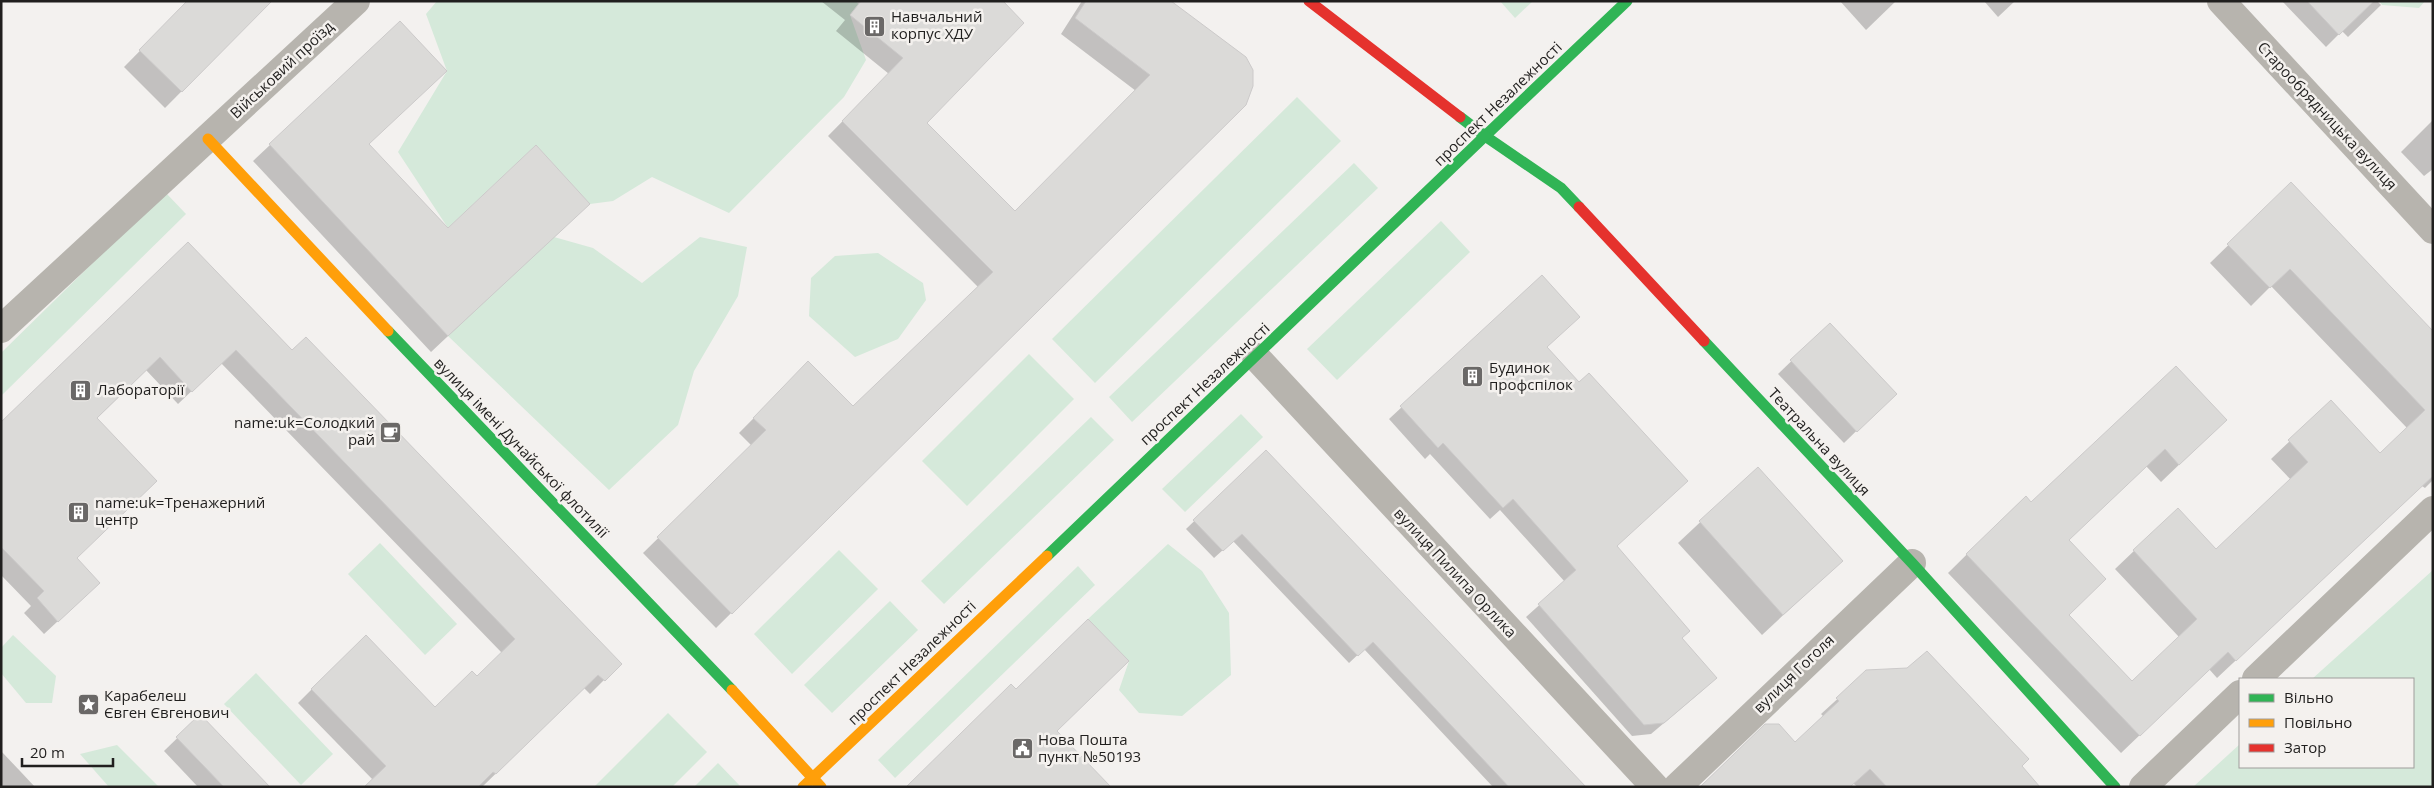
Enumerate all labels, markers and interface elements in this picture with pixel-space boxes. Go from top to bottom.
place label: Навчальний корпус ХДУ [891,6,982,43]
building icon: Навчальний корпус ХДУ [863,14,887,38]
street label: Військовий проїзд [225,16,338,122]
street label: проспект Незалежності [1429,37,1566,170]
street label: Старообрядницька вулиця [2253,37,2402,194]
street label: проспект Незалежності [1135,318,1274,449]
street label: вулиця імені Дунайської флотилії [430,353,613,542]
place label: Будинок профспілок [1489,357,1573,394]
building icon: Будинок профспілок [1461,365,1485,389]
building icon: Лабораторії [69,378,93,402]
place label: Лабораторії [97,379,184,399]
street label: Театральна вулиця [1764,383,1875,500]
place label: name:uk=Солодкий рай [234,412,375,449]
cafe icon: name:uk=Солодкий рай [379,420,403,444]
place label: name:uk=Тренажерний центр [95,492,265,529]
building icon: name:uk=Тренажерний центр [67,500,91,524]
street label: вулиця Пилипа Орлика [1390,503,1521,642]
street label: проспект Незалежності [843,596,980,729]
street label: вулиця Гоголя [1749,630,1838,717]
legend [2239,678,2414,768]
place label: Карабелеш Євген Євгенович [104,685,229,722]
text: Вільно [2284,687,2333,707]
place icon: Карабелеш Євген Євгенович [76,693,100,717]
text: Повільно [2284,712,2352,732]
place label: Нова Пошта пункт №50193 [1038,729,1141,766]
scale bar [22,736,114,768]
public building icon: Нова Пошта пункт №50193 [1010,737,1034,761]
text: Затор [2284,737,2326,757]
text: 20 m [30,742,65,762]

